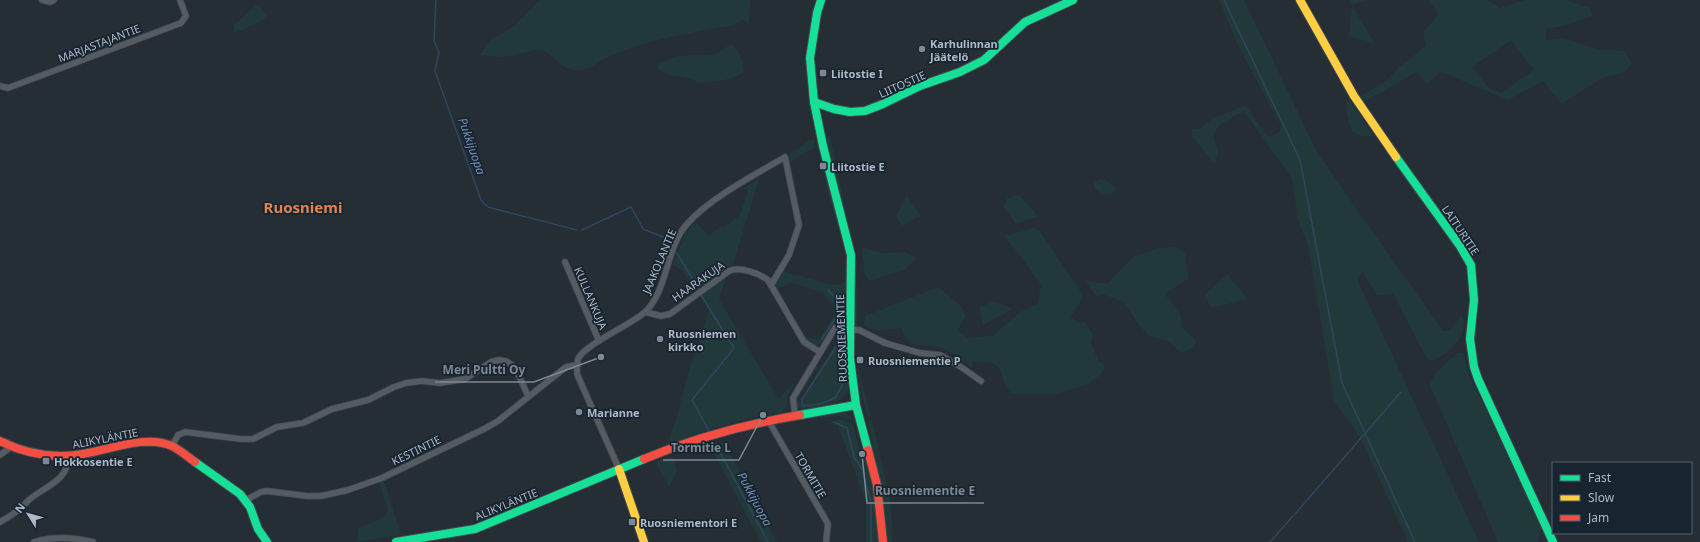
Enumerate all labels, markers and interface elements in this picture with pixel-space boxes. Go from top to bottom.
street label: MARJASTAJANTIE [56,20,142,66]
place label: Karhulinnan Jäätelö [929,36,998,64]
marker: Karhulinnan Jäätelö [917,44,927,54]
place label: Liitostie I [831,66,883,81]
street label: LIITOSTIE [876,67,928,101]
marker: Liitostie I [818,68,828,78]
water label: Pukkijuopa [454,115,490,177]
place label: Liitostie E [831,159,885,174]
marker: Liitostie E [818,161,828,171]
district label: Ruosniemi [264,197,342,217]
street label: LAITURITIE [1439,202,1483,258]
street label: JAAKOLANTIE [638,226,679,297]
street label: HAARAKUJA [669,257,728,305]
street label: KULLANKUJA [571,264,611,332]
street label: RUOSNIEMENTIE [832,294,850,382]
place label: Ruosniemen kirkko [668,326,736,354]
marker: Ruosniemen kirkko [655,334,665,344]
place label: Ruosniementie P [868,353,961,368]
marker: Ruosniementie P [855,355,865,365]
callout: Meri Pultti Oy [435,358,534,382]
text: Meri Pultti Oy [443,361,526,378]
place label: Marianne [587,405,640,420]
marker: Marianne [574,407,584,417]
street label: ALIKYLÄNTIE [71,424,139,452]
street label: KESTINTIE [389,432,443,468]
callout: Tormitie L [663,436,739,460]
text: Tormitie L [671,439,731,456]
street label: TORMITIE [792,449,830,501]
place label: Hokkosentie E [54,454,133,469]
marker: Hokkosentie E [41,456,51,466]
legend [1552,462,1692,534]
water label: Pukkijuopa [734,469,777,529]
text: Fast [1588,469,1612,486]
callout: Ruosniementie E [867,479,984,503]
text: Ruosniementie E [875,482,975,499]
street label: ALIKYLÄNTIE [472,485,540,523]
text: Slow [1588,489,1615,506]
north arrow [8,494,48,534]
text: N [11,500,28,516]
text: Jam [1587,509,1609,526]
place label: Ruosniementori E [640,515,737,530]
marker: Ruosniementori E [627,517,637,527]

